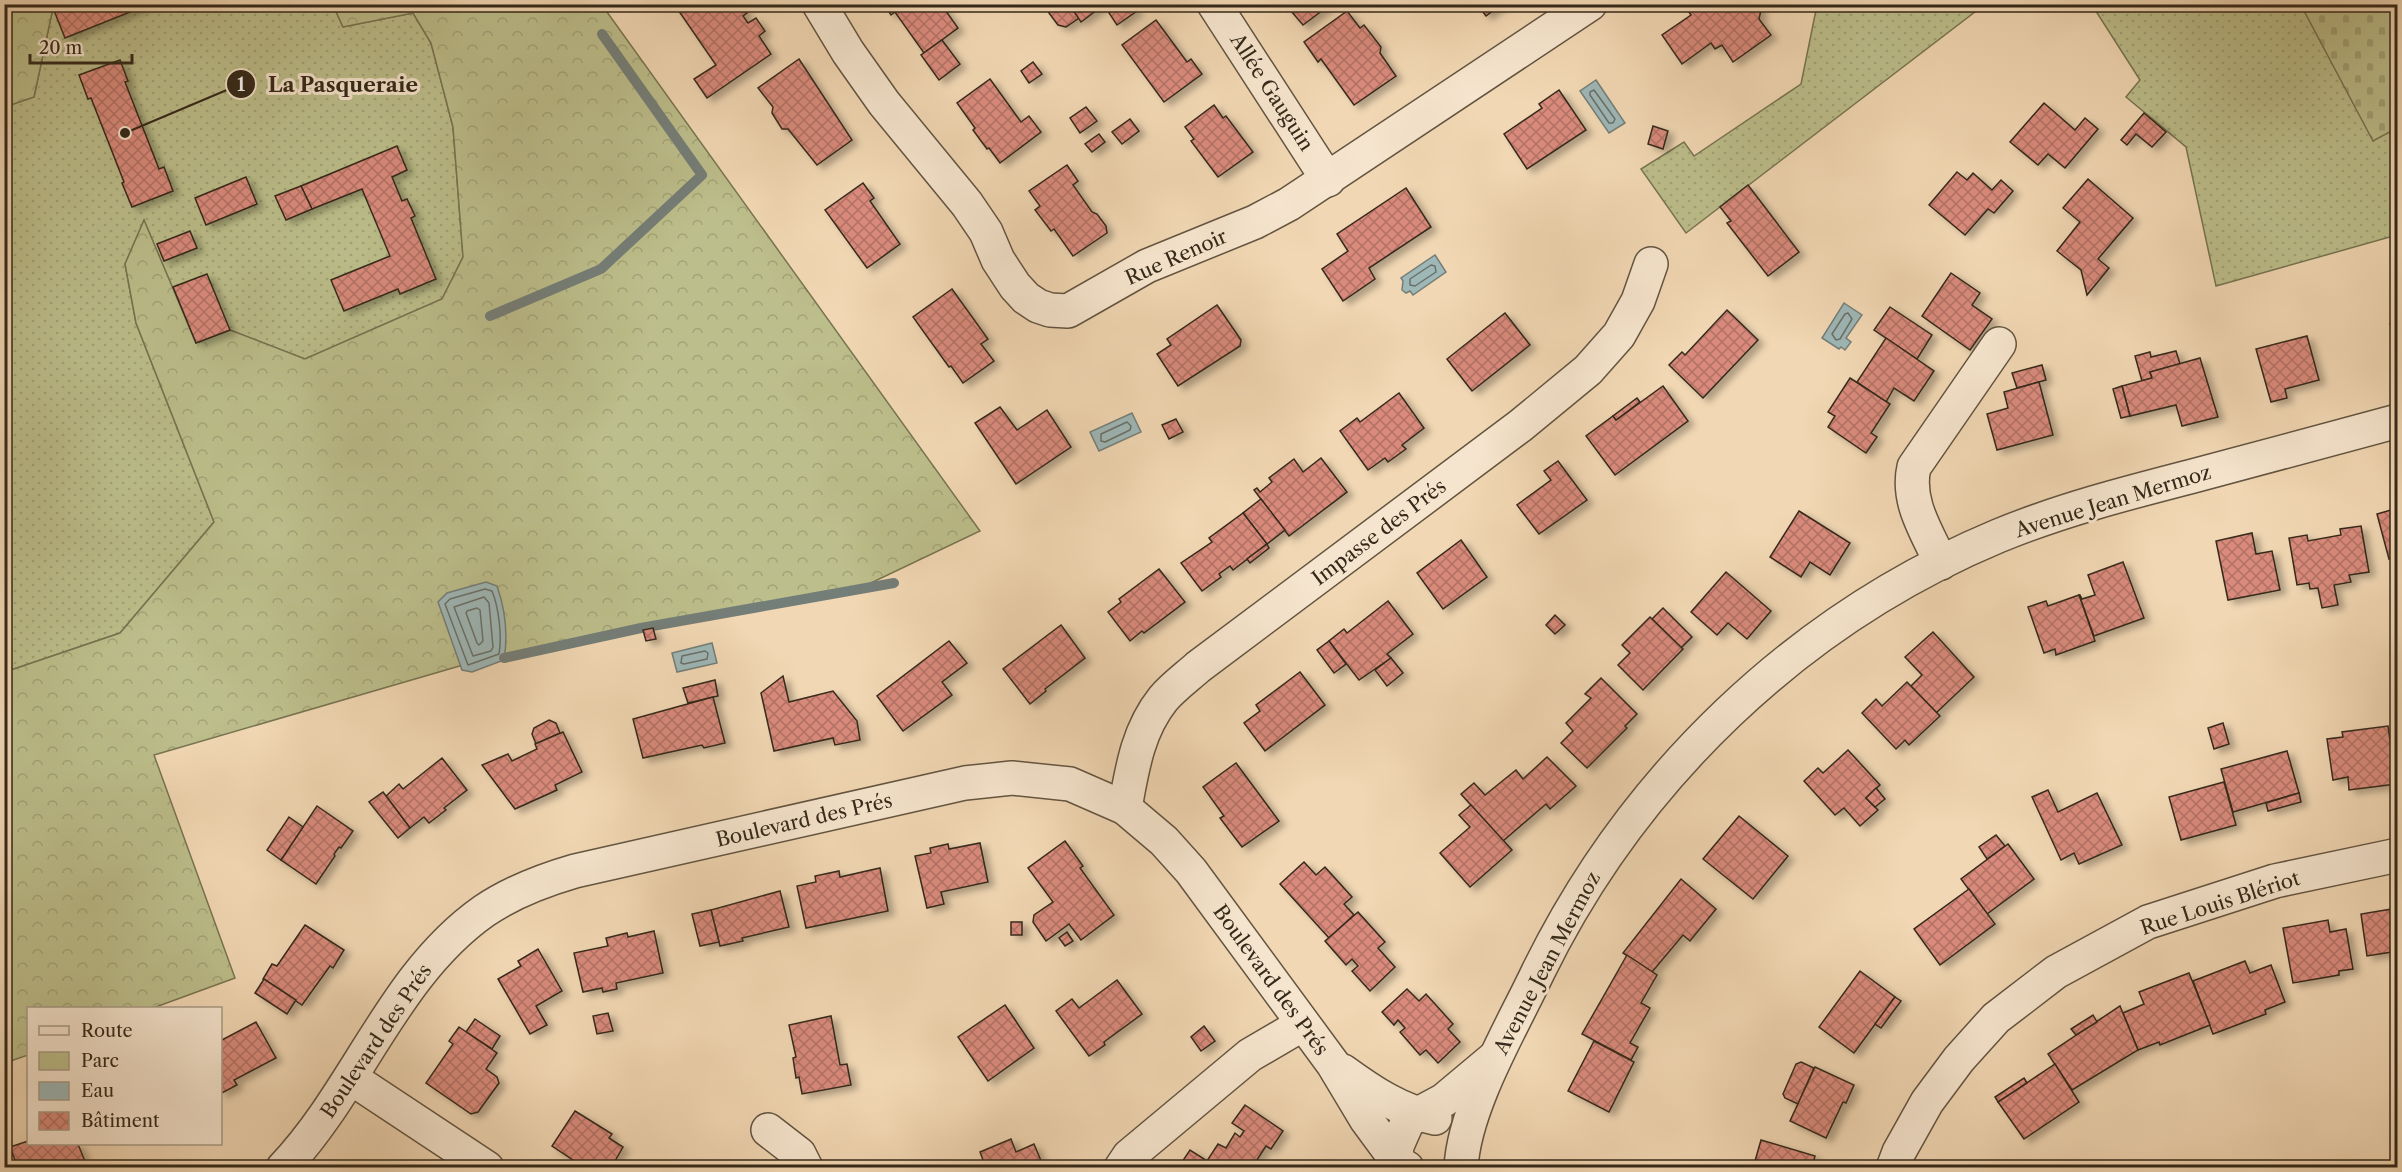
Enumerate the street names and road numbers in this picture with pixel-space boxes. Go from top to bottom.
street label: Allée Gauguin [1225,28,1319,156]
street label: Rue Renoir [1122,224,1231,290]
street label: Avenue Jean Mermoz [2011,460,2214,543]
street label: Impasse des Prés [1307,474,1451,590]
street label: Boulevard des Prés [713,788,895,852]
street label: Rue Louis Blériot [2137,866,2303,940]
street label: Avenue Jean Mermoz [1488,868,1605,1059]
street label: Boulevard des Prés [1208,900,1334,1060]
street label: Boulevard des Prés [316,959,436,1123]

